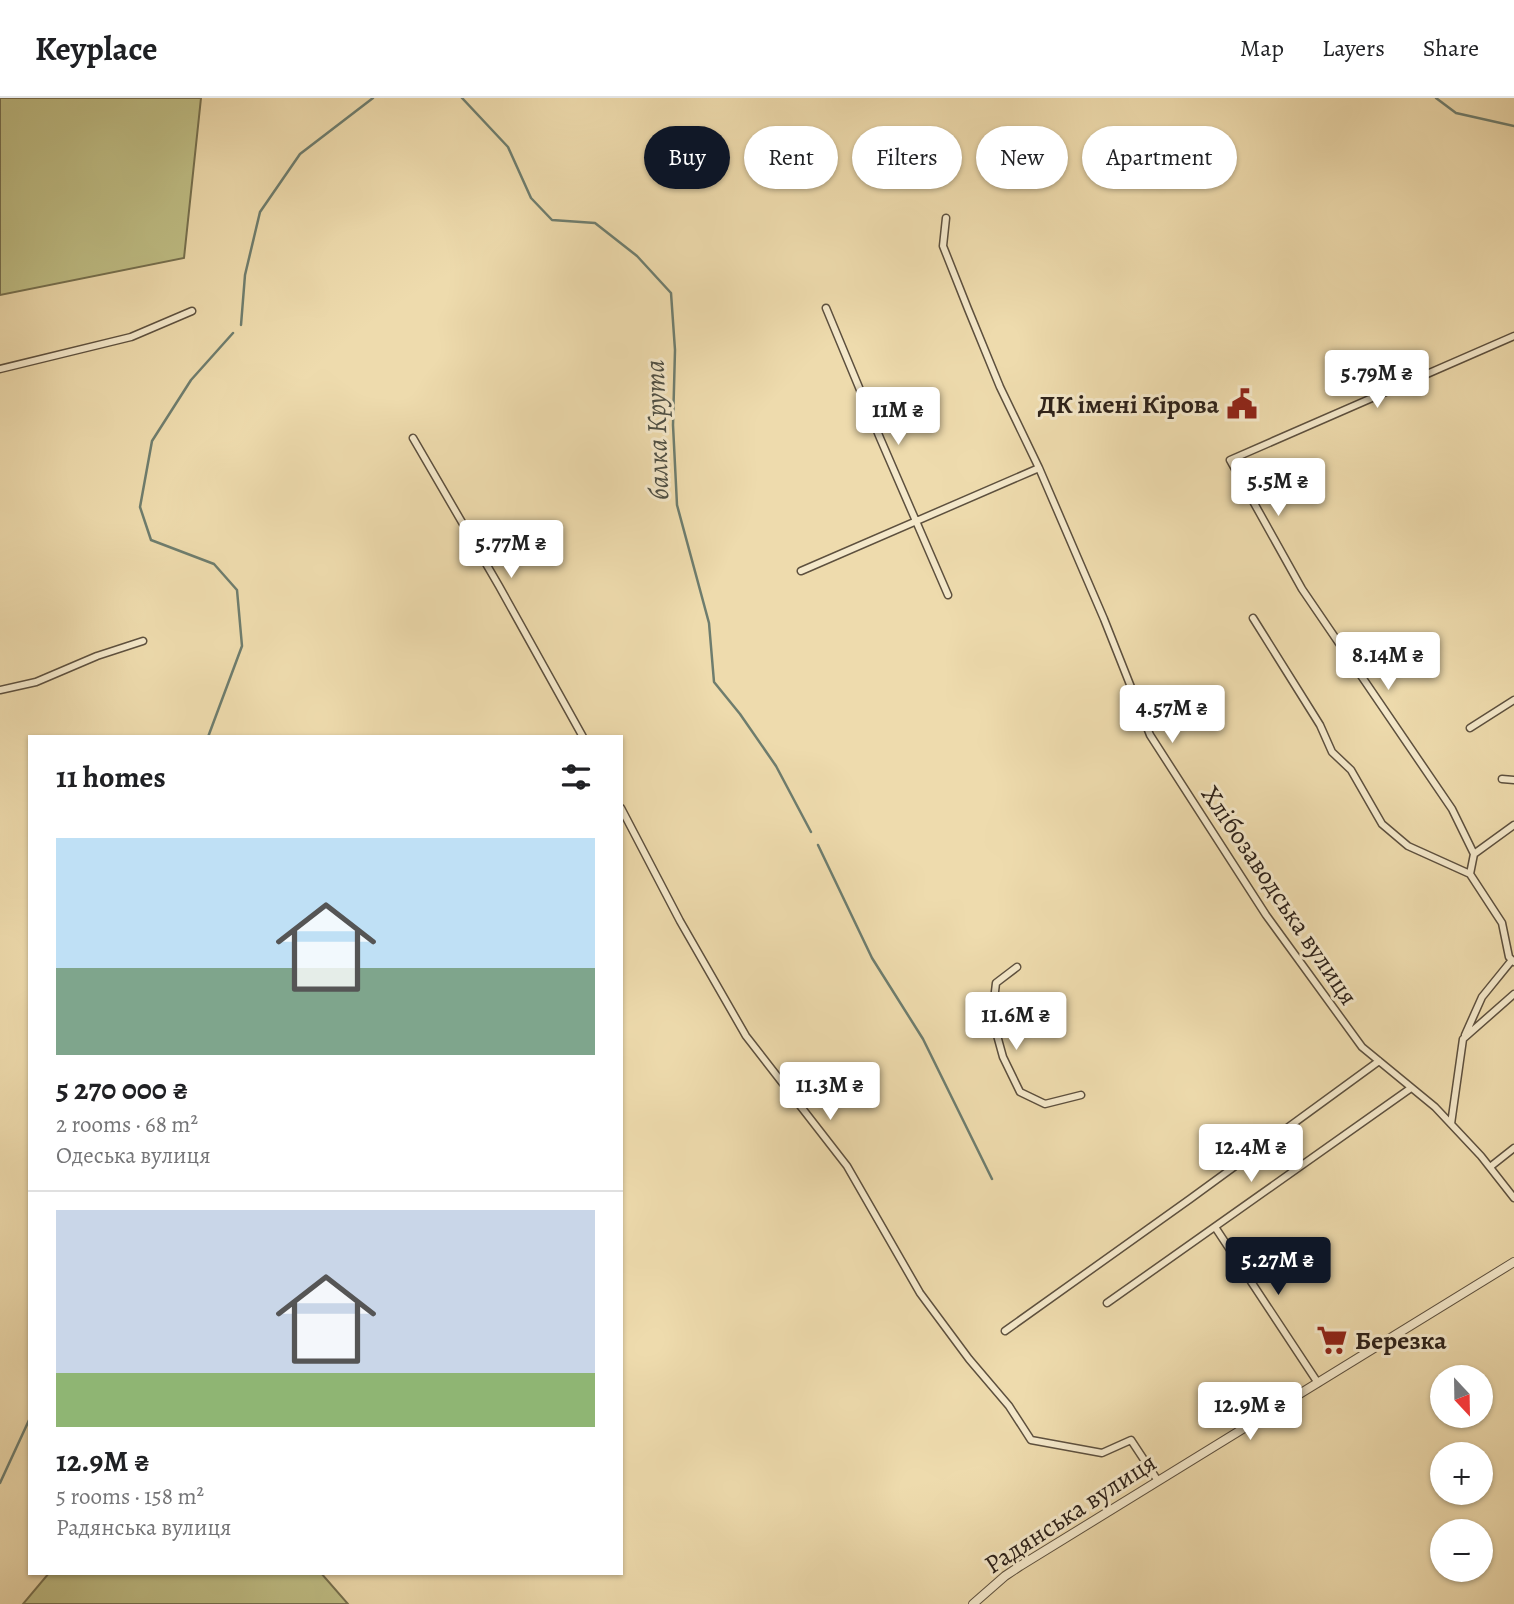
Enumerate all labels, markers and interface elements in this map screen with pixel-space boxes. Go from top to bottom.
text: Keyplace [35,26,157,71]
text: Map [1240,32,1284,64]
text: Layers [1322,32,1385,64]
text: Share [1423,32,1479,64]
chip: Buy [644,126,730,189]
chip: Rent [744,126,838,189]
chip: Filters [852,126,962,189]
chip: New [976,126,1068,189]
chip: Apartment [1082,126,1237,189]
pin: 5.79M ₴ [1312,350,1442,410]
text: 5.79M ₴ [1341,357,1413,388]
water label: балка Крута [636,359,678,501]
place label: ДК імені Кірова [1038,387,1220,422]
public building icon: ДК імені Кірова [1225,387,1259,421]
pin: 11M ₴ [849,388,947,447]
text: 11M ₴ [872,394,924,425]
pin: 5.5M ₴ [1221,458,1335,518]
text: 5.5M ₴ [1247,465,1309,496]
pin: 5.77M ₴ [446,520,576,580]
text: 5.77M ₴ [475,527,547,558]
pin: 8.14M ₴ [1323,632,1453,692]
text: 8.14M ₴ [1352,639,1424,670]
pin: 4.57M ₴ [1107,686,1237,745]
text: 4.57M ₴ [1136,692,1208,723]
text: 11 homes [56,757,166,797]
icon: filters [557,758,595,796]
street label: Хлібозаводська вулиця [1193,779,1366,1012]
icon: home [263,884,389,1010]
pin: 11.6M ₴ [951,992,1081,1052]
text: 11.6M ₴ [981,999,1051,1030]
pin: 11.3M ₴ [765,1062,895,1122]
text: 5 270 000 ₴ [56,1069,188,1109]
text: 11.3M ₴ [796,1069,864,1100]
text: 2 rooms · 68 m² [56,1109,198,1140]
pin: 12.4M ₴ [1186,1124,1316,1184]
text: 12.4M ₴ [1215,1131,1287,1162]
text: Одеська вулиця [56,1140,211,1171]
pin: 5.27M ₴ [1213,1238,1343,1297]
text: 5.27M ₴ [1242,1244,1314,1275]
icon: home [263,1256,389,1382]
supermarket icon: Березка [1315,1323,1349,1357]
place label: Березка [1355,1323,1447,1358]
north arrow [1430,1365,1493,1428]
map controls [1430,1365,1493,1582]
pin: 12.9M ₴ [1185,1382,1315,1442]
text: 12.9M ₴ [1214,1389,1286,1420]
text: 12.9M ₴ [56,1441,150,1481]
button: + [1430,1442,1493,1505]
street label: Радянська вулиця [978,1445,1163,1582]
text: 5 rooms · 158 m² [56,1481,204,1512]
text: Радянська вулиця [56,1512,231,1543]
button: − [1430,1519,1493,1582]

